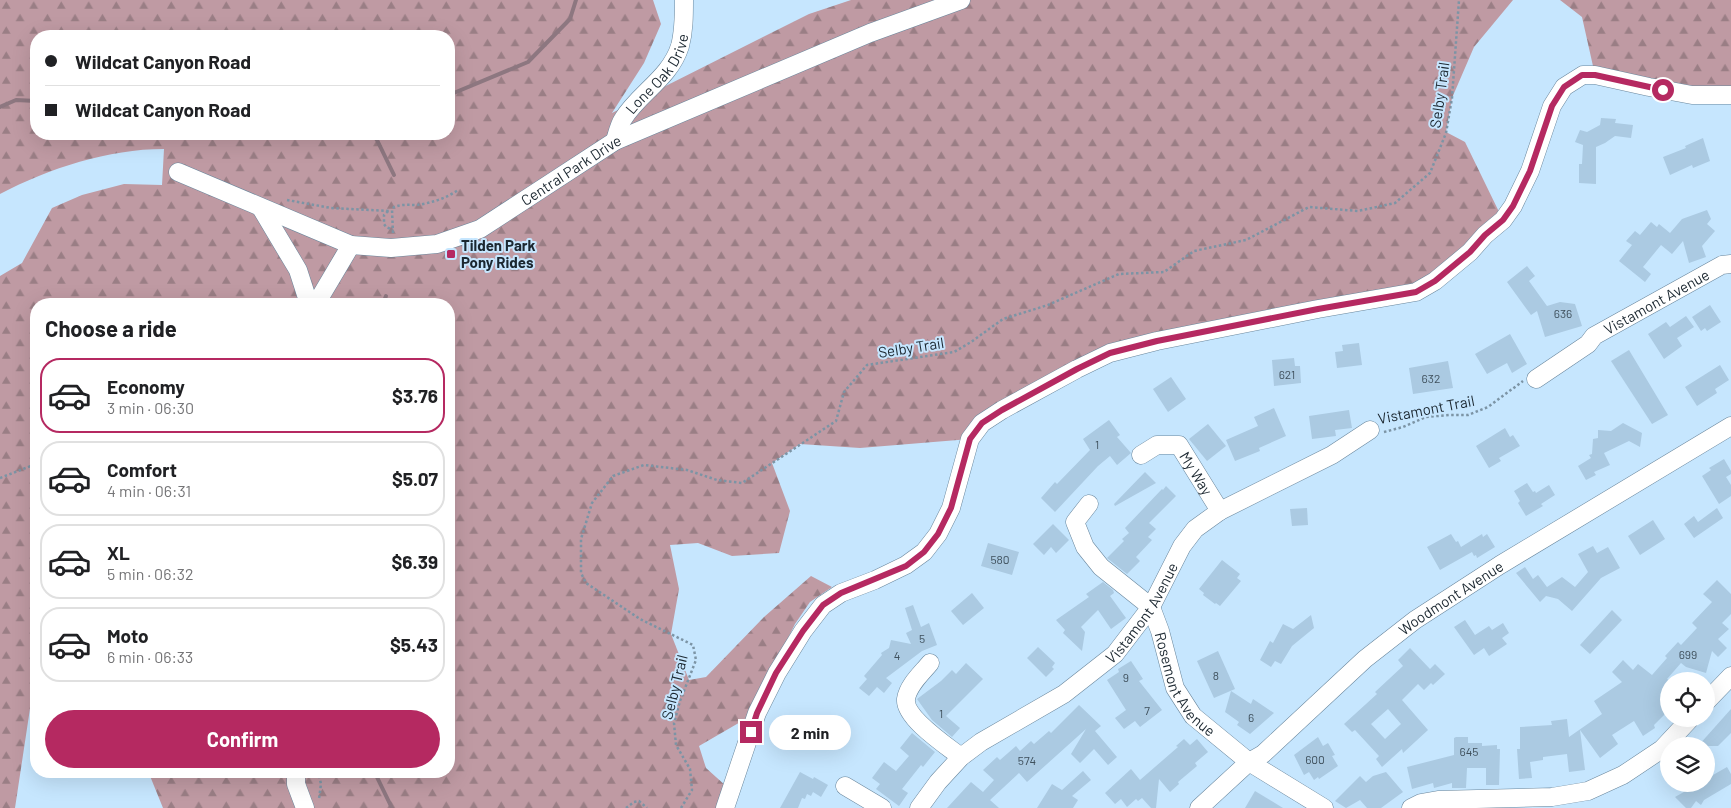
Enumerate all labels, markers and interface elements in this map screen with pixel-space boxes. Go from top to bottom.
street label: Lone Oak Drive [621,32,691,117]
text: Wildcat Canyon Road [75,50,251,73]
street label: Selby Trail [1425,61,1453,129]
route start [1652,79,1674,101]
text: Wildcat Canyon Road [75,98,251,121]
street label: Central Park Drive [517,131,623,209]
place label: Tilden Park Pony Rides [461,236,536,271]
marker: Tilden Park Pony Rides [445,248,457,260]
street label: Vistamont Avenue [1600,265,1712,338]
house number: 636 [1554,306,1572,320]
text: Choose a ride [45,315,177,341]
street label: Selby Trail [877,333,945,361]
house number: 621 [1279,367,1295,381]
house number: 632 [1422,371,1440,385]
icon: car [47,373,92,418]
text: Economy [107,375,185,398]
text: $3.76 [392,384,438,407]
street label: Vistamont Trail [1376,391,1476,427]
text: 3 min · 06:30 [107,398,194,417]
house number: 1 [1095,437,1099,451]
street label: My Way [1176,448,1217,498]
icon: car [47,456,92,501]
text: Comfort [107,458,177,481]
text: $5.07 [392,467,438,490]
text: 4 min · 06:31 [107,481,191,500]
icon: car [47,539,92,584]
text: XL [107,541,130,564]
text: $6.39 [391,550,438,573]
house number: 580 [990,552,1010,566]
street label: Woodmont Avenue [1395,556,1506,639]
street label: Vistamont Avenue [1102,559,1181,667]
text: 5 min · 06:32 [107,564,194,583]
icon: car [47,622,92,667]
text: Moto [107,624,149,647]
street label: Rosemont Avenue [1152,630,1219,740]
house number: 5 [919,631,925,645]
text: $5.43 [390,633,438,656]
text: 6 min · 06:33 [107,647,193,666]
house number: 699 [1679,647,1697,661]
house number: 4 [894,648,900,662]
street label: Selby Trail [657,653,691,721]
house number: 8 [1213,668,1219,682]
house number: 9 [1123,670,1129,684]
map controls [1660,672,1715,792]
button: locate [1660,672,1715,727]
house number: 7 [1144,703,1150,717]
house number: 1 [939,706,943,720]
button: Confirm [45,710,440,768]
house number: 6 [1248,710,1254,724]
callout: 2 min [768,714,851,750]
route end [740,721,762,743]
text: 2 min [791,723,829,742]
button: layers [1660,737,1715,792]
house number: 645 [1460,744,1478,758]
house number: 600 [1305,752,1325,766]
house number: 574 [1018,753,1036,767]

